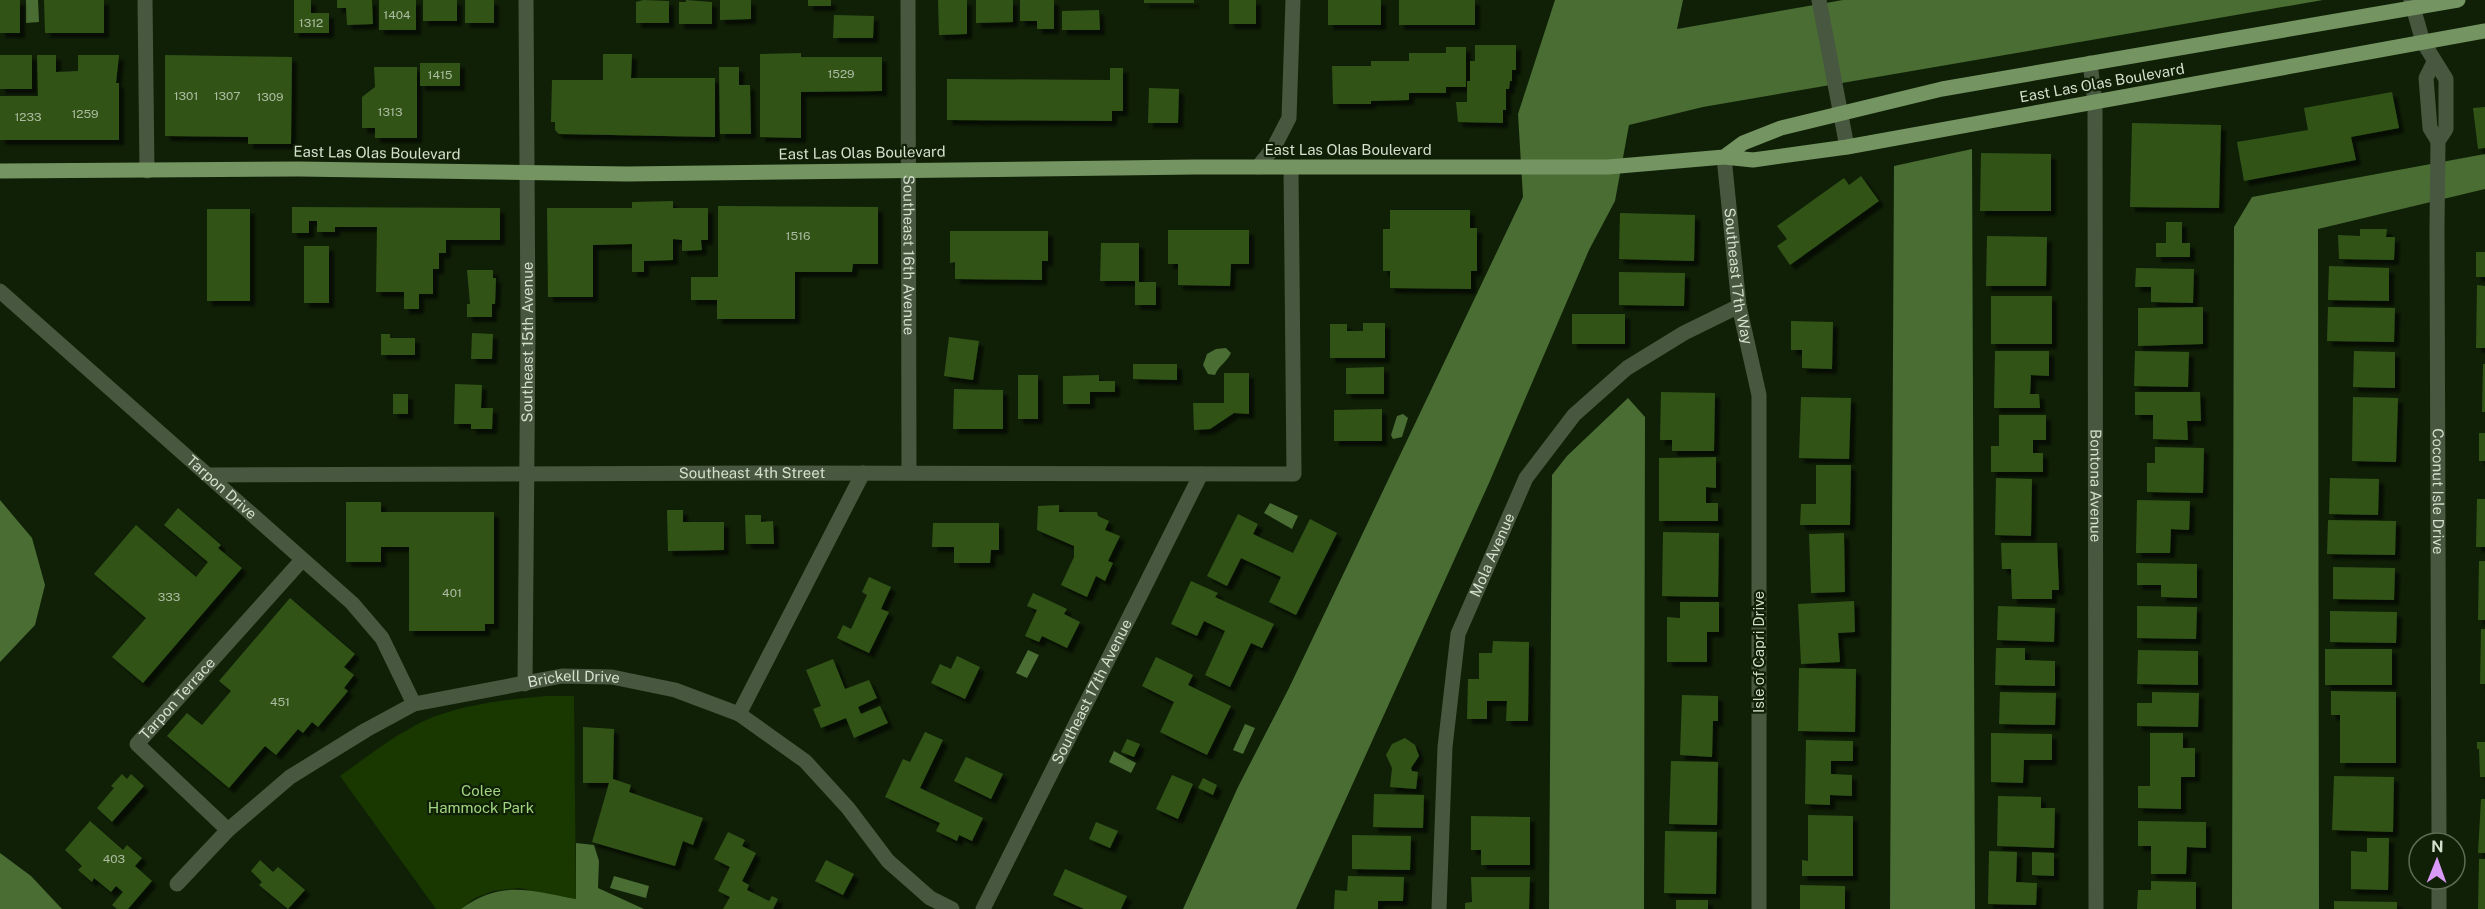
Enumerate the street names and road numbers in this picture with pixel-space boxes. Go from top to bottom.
street label: East Las Olas Boulevard [2018,60,2186,105]
street label: East Las Olas Boulevard [1264,141,1432,158]
street label: East Las Olas Boulevard [293,143,461,162]
street label: East Las Olas Boulevard [778,143,946,162]
street label: Southeast 16th Avenue [900,175,918,335]
street label: Southeast 17th Way [1721,207,1756,346]
street label: Southeast 15th Avenue [518,262,536,422]
street label: Coconut Isle Drive [2430,428,2447,554]
street label: Bontona Avenue [2087,429,2105,542]
street label: Tarpon Drive [183,451,260,522]
street label: Southeast 4th Street [679,464,826,481]
street label: Mola Avenue [1466,510,1518,599]
street label: Isle of Capri Drive [1750,591,1767,713]
street label: Southeast 17th Avenue [1048,616,1135,767]
street label: Tarpon Terrace [136,654,218,743]
street label: Brickell Drive [526,667,622,690]

